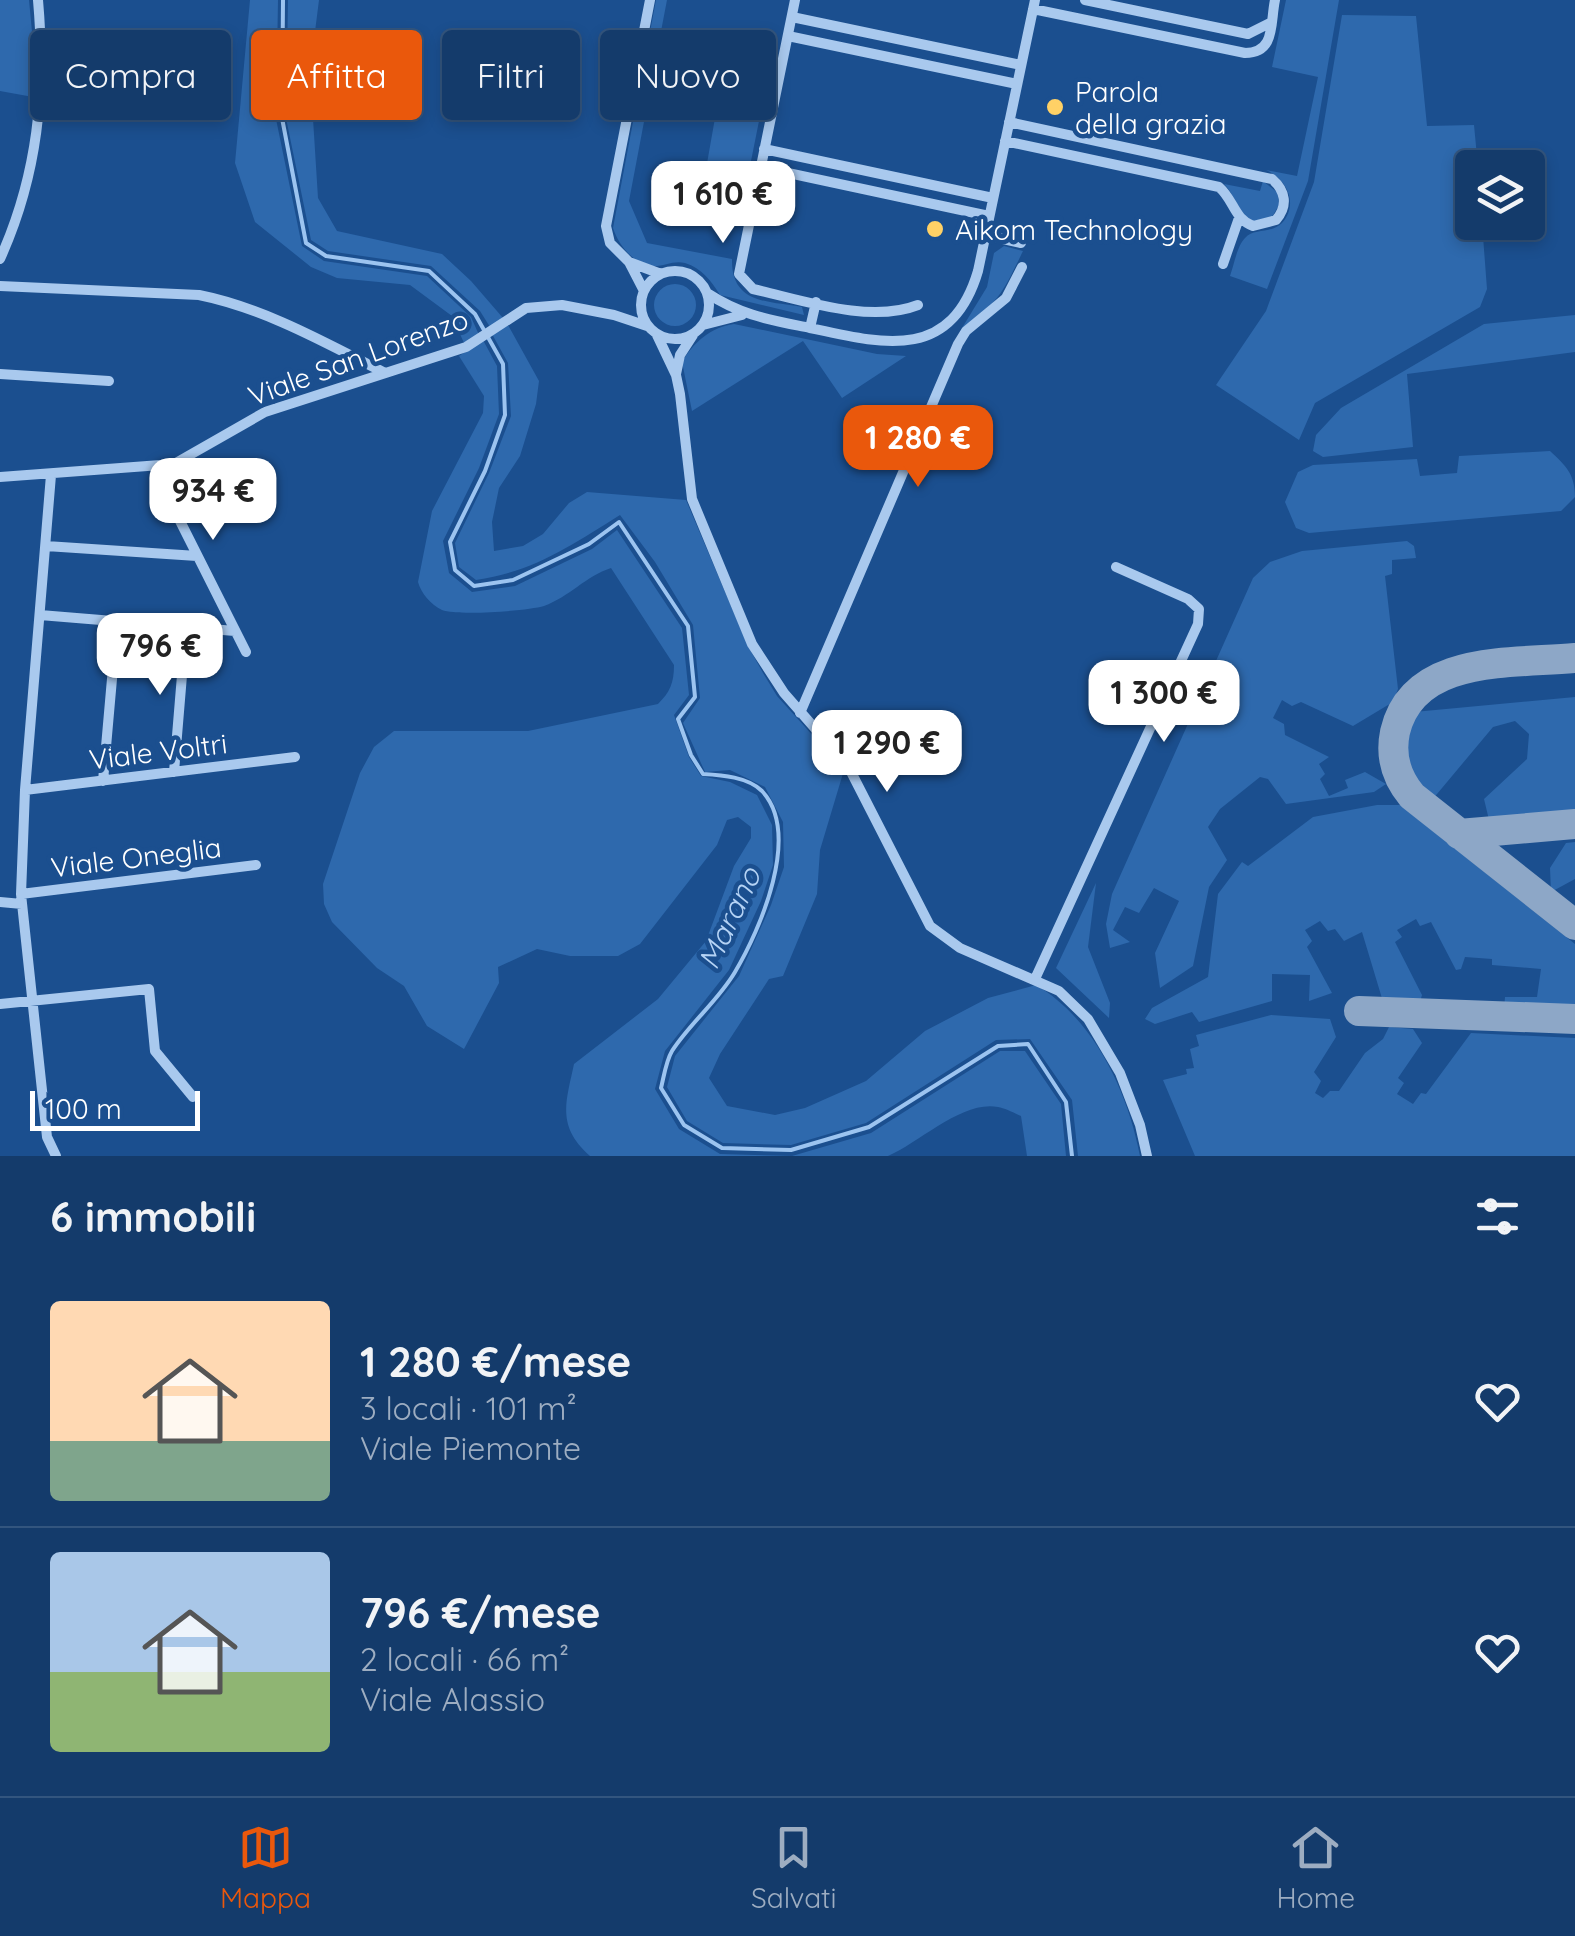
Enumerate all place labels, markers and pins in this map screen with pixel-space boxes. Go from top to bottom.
place label: Parola della grazia [1075,74,1227,141]
marker: Parola della grazia [1044,96,1066,118]
pin: 1 610 € [631,161,815,246]
place label: Aikom Technology [955,212,1193,247]
marker: Aikom Technology [924,218,946,240]
pin: 1 280 € [826,405,1010,490]
pin: 934 € [143,458,283,543]
pin: 796 € [90,613,230,698]
pin: 1 300 € [1072,660,1256,745]
pin: 1 290 € [795,710,979,795]

